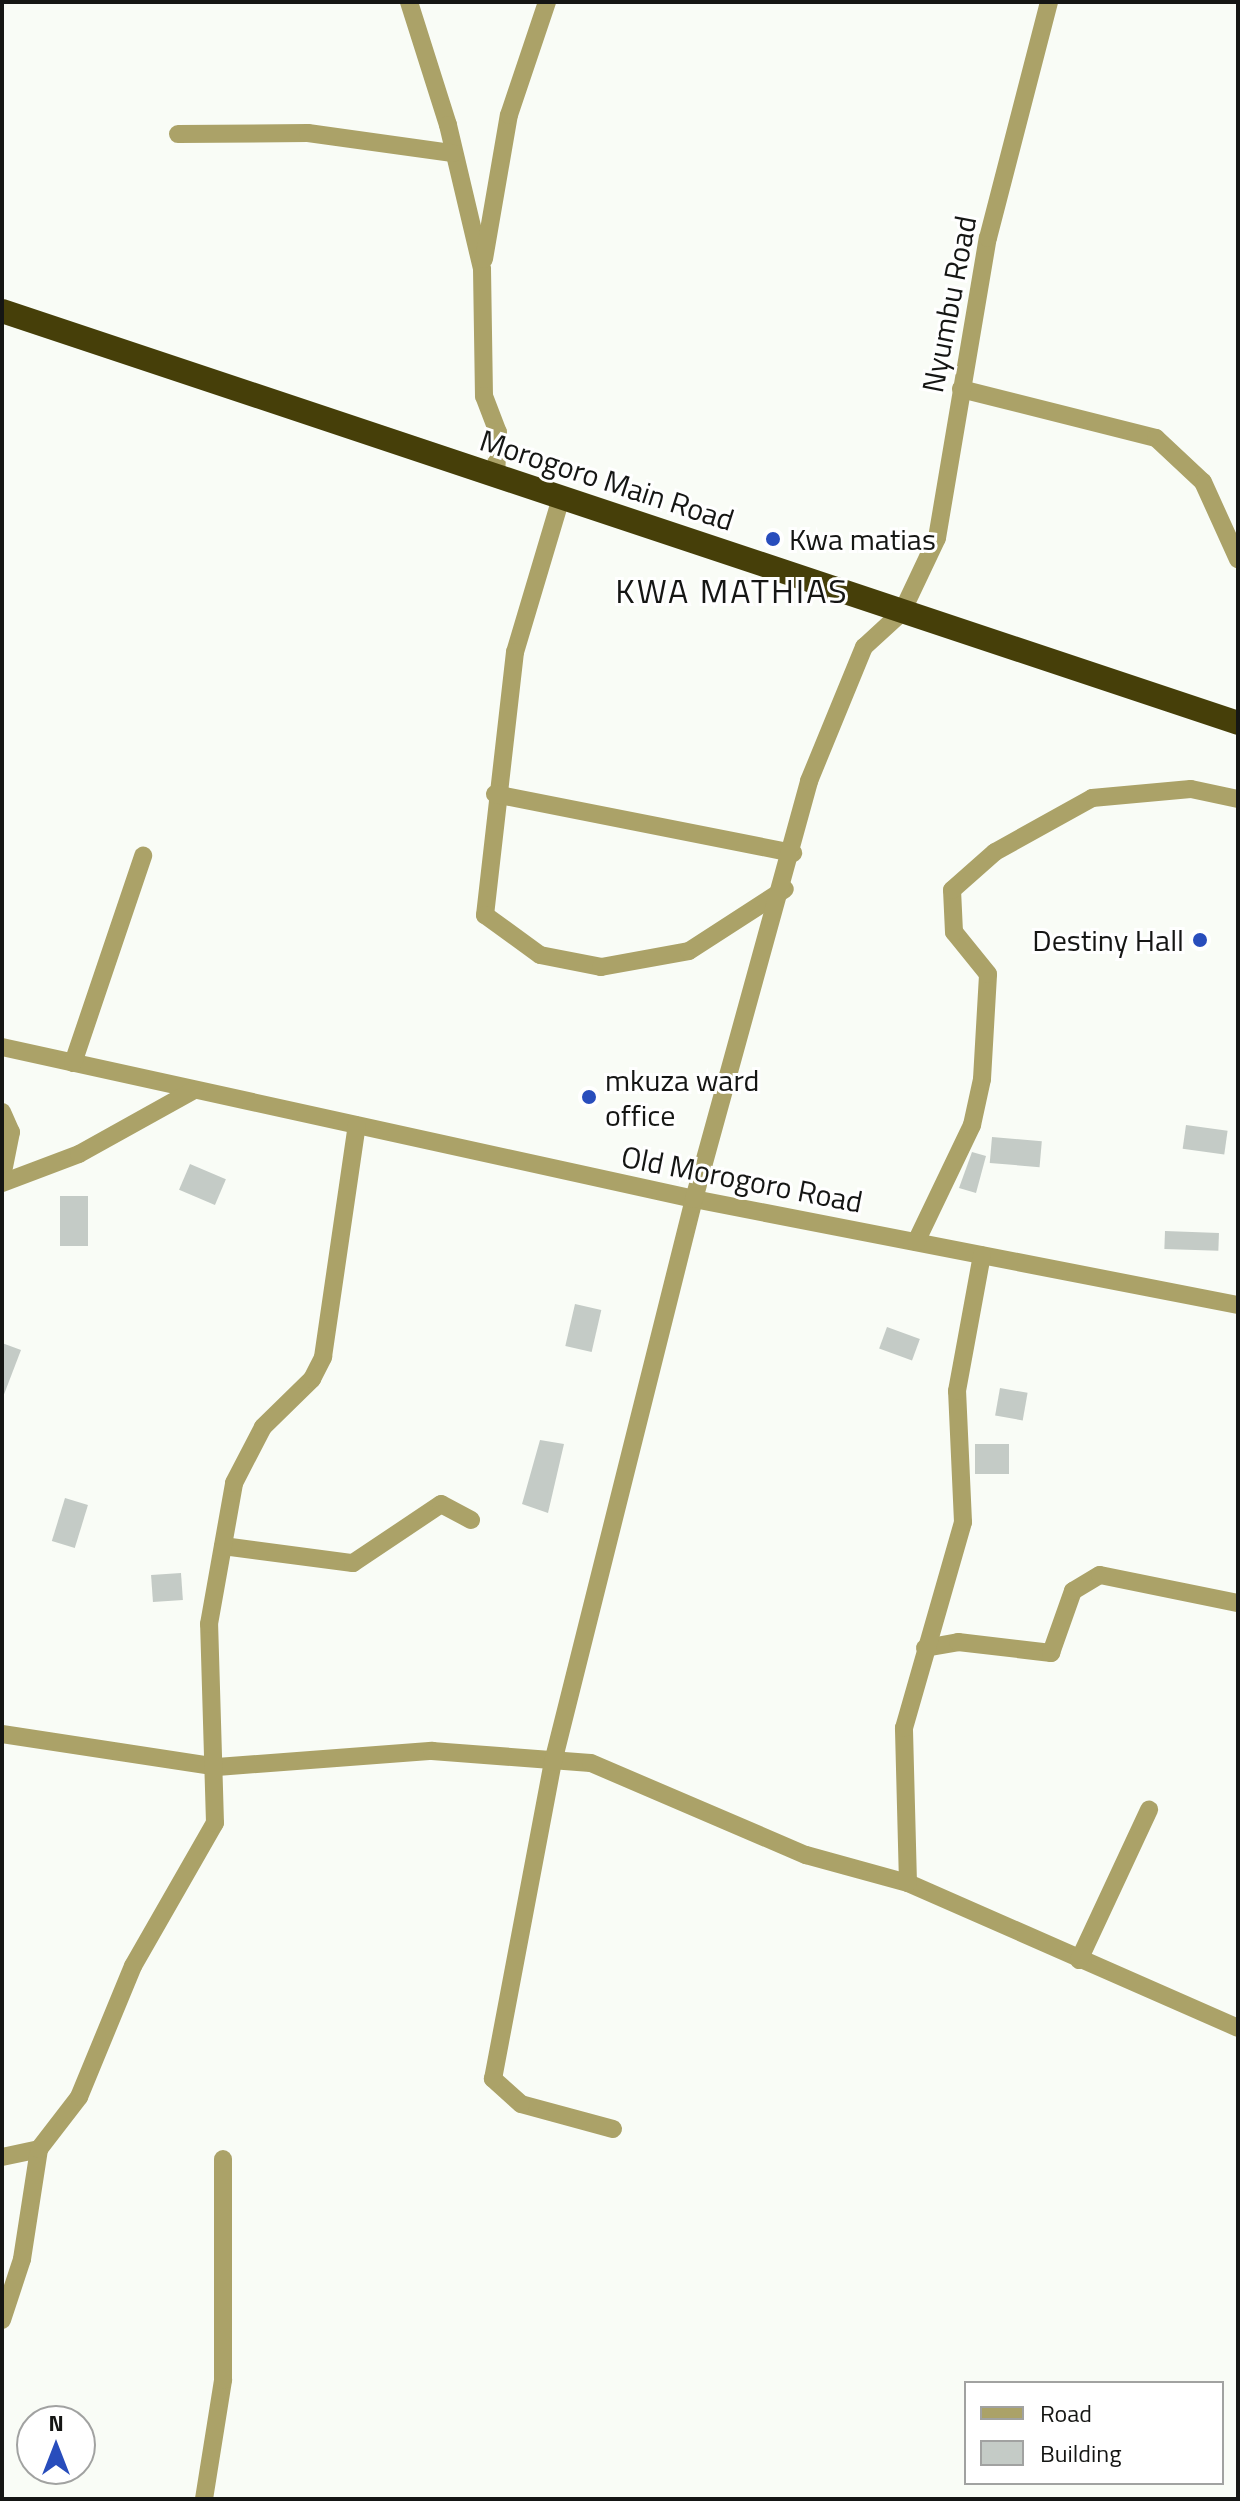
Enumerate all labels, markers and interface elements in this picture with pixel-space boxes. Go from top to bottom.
street label: Nyumbu Road [914,213,984,395]
street label: Morogoro Main Road [475,422,739,538]
place label: Kwa matias [789,521,936,557]
marker: Kwa matias [764,530,782,548]
district label: KWA MATHIAS [615,571,849,611]
place label: Destiny Hall [1032,922,1184,958]
marker: Destiny Hall [1191,931,1209,949]
place label: mkuza ward office [605,1062,759,1132]
marker: mkuza ward office [580,1088,598,1106]
street label: Old Morogoro Road [618,1138,866,1220]
legend [964,2381,1224,2485]
text: Road [1040,2395,1092,2431]
north arrow [16,2405,96,2485]
text: N [48,2406,64,2440]
text: Building [1040,2435,1122,2471]

